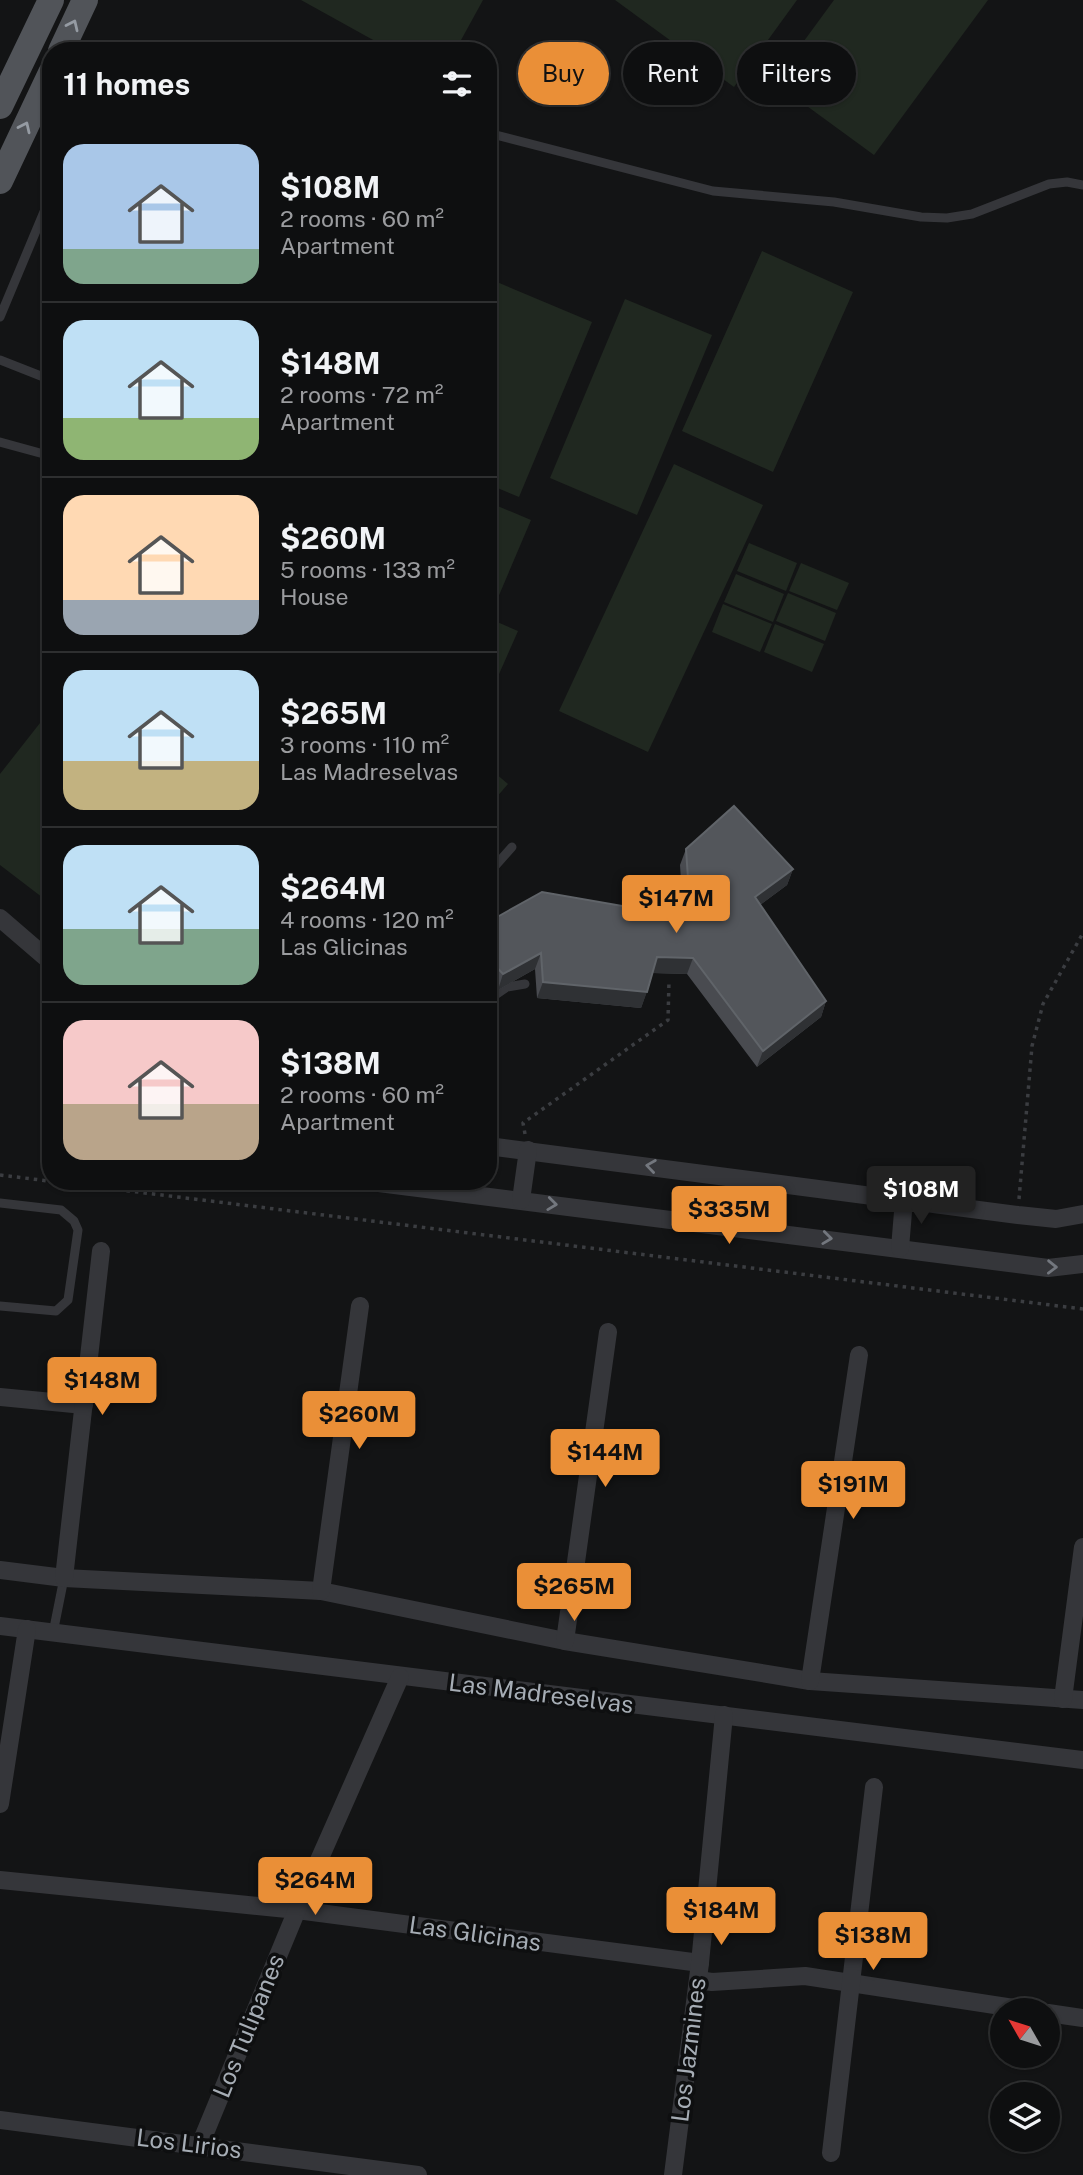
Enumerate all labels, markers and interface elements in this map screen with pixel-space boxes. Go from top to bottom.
one-way arrow [65,20,79,32]
chip: Buy [518,42,609,105]
chip: Rent [623,42,723,105]
chip: Filters [737,42,856,105]
icon: filters [438,65,476,103]
text: 11 homes [63,66,190,102]
one-way arrow [17,122,31,134]
text: $108M [280,169,380,205]
icon: home [119,172,203,256]
text: 2 rooms · 60 m² [280,205,444,232]
text: Apartment [280,232,395,259]
text: $148M [280,345,381,381]
icon: home [119,348,203,432]
text: 2 rooms · 72 m² [280,381,443,408]
text: Apartment [280,408,395,435]
text: $260M [280,520,386,556]
icon: home [119,523,203,607]
text: 5 rooms · 133 m² [280,556,455,583]
text: House [280,583,348,610]
text: $265M [280,695,387,731]
icon: home [119,698,203,782]
text: 3 rooms · 110 m² [280,731,449,758]
text: Las Madreselvas [280,758,458,785]
text: $264M [280,870,386,906]
icon: home [119,873,203,957]
pin: $147M [627,876,725,935]
text: $147M [638,884,714,911]
text: 4 rooms · 120 m² [280,906,454,933]
text: Las Glicinas [280,933,408,960]
text: $138M [280,1045,381,1081]
icon: home [119,1048,203,1132]
text: 2 rooms · 60 m² [280,1081,444,1108]
text: Apartment [280,1108,395,1135]
one-way arrow [645,1159,657,1174]
pin: $108M [872,1166,970,1226]
text: $108M [883,1175,959,1202]
pin: $335M [680,1186,778,1246]
text: $335M [688,1195,770,1222]
one-way arrow [547,1197,558,1212]
one-way arrow [821,1231,833,1246]
one-way arrow [1048,1259,1058,1275]
pin: $148M [53,1358,151,1417]
text: $148M [63,1366,141,1393]
pin: $260M [310,1392,408,1451]
text: $260M [318,1400,400,1427]
pin: $144M [556,1430,654,1489]
text: $144M [567,1438,643,1465]
pin: $191M [804,1462,902,1521]
text: $191M [817,1470,889,1497]
pin: $265M [525,1564,623,1623]
text: $265M [533,1572,615,1599]
street label: Las Madreselvas [447,1668,635,1718]
pin: $264M [266,1857,364,1917]
text: $264M [274,1866,356,1893]
pin: $184M [672,1888,770,1947]
text: $184M [682,1896,760,1923]
street label: Las Glicinas [407,1910,543,1956]
pin: $138M [824,1912,922,1972]
text: $138M [834,1921,912,1948]
street label: Los Tulipanes [207,1950,290,2101]
street label: Los Jazmines [665,1976,711,2124]
north arrow [990,1998,1060,2068]
map controls [990,1998,1060,2152]
button: layers [990,2082,1060,2152]
street label: Los Lirios [135,2123,243,2163]

